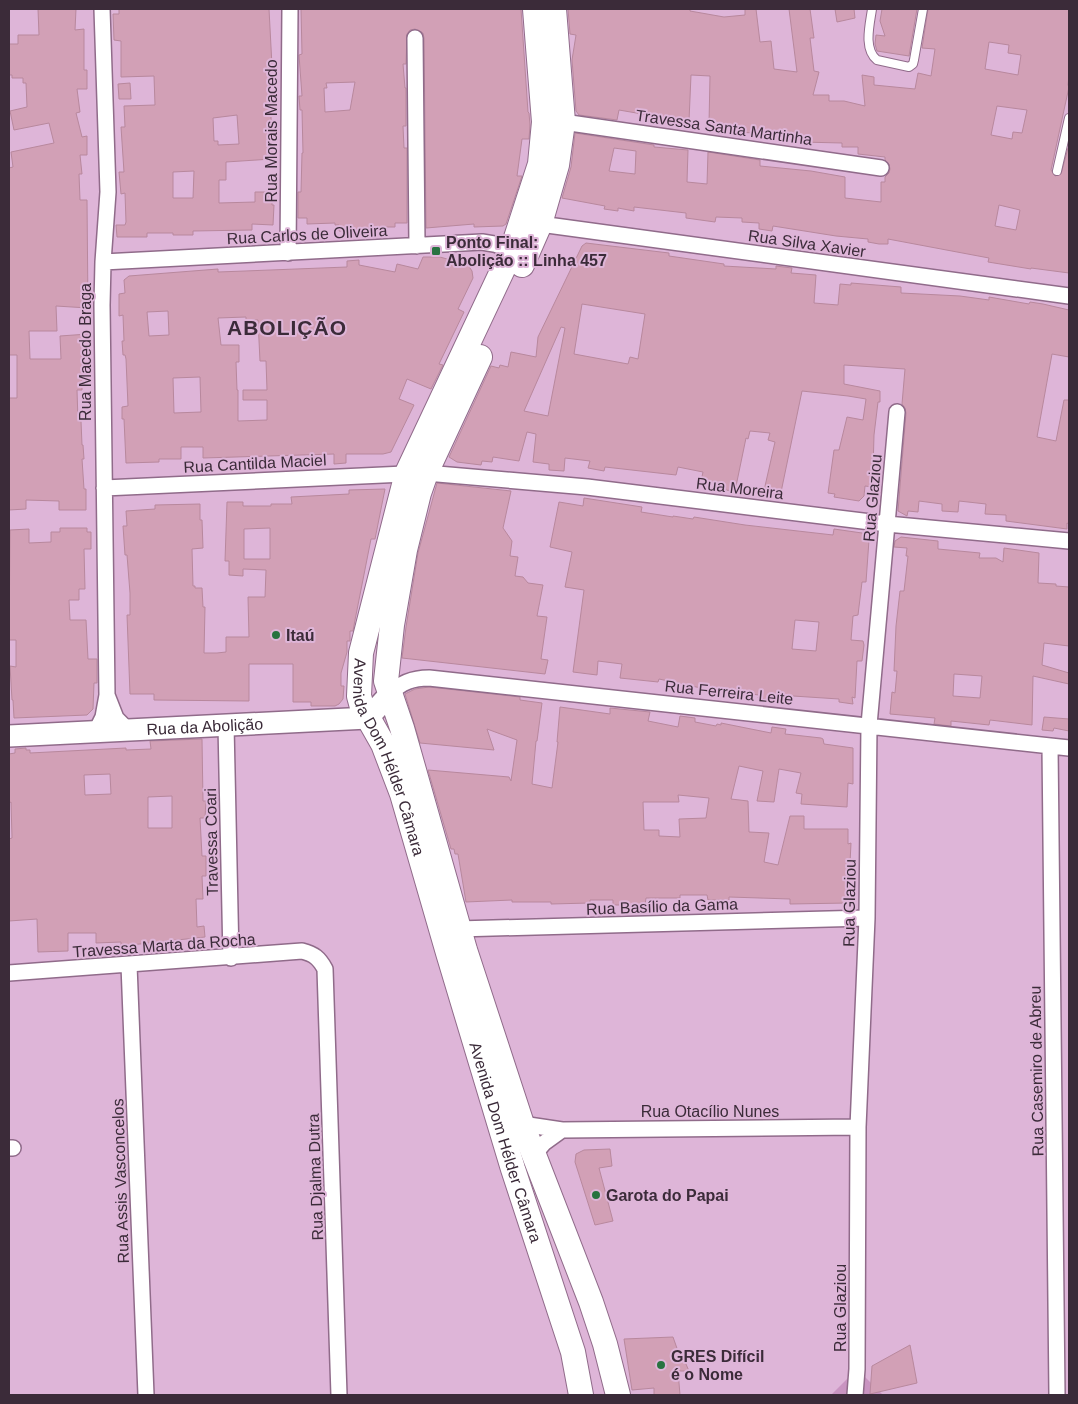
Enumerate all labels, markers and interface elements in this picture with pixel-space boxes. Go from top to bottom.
street label: Rua Morais Macedo [263,59,280,203]
street label: Travessa Santa Martinha [635,107,813,148]
street label: Rua Carlos de Oliveira [226,222,388,247]
street label: Rua Silva Xavier [747,227,867,260]
place label: Ponto Final: Abolição :: Linha 457 [446,234,607,269]
marker: Ponto Final: Abolição :: Linha 457 [430,245,442,257]
street label: Rua Macedo Braga [77,283,94,421]
district label: ABOLIÇÃO [227,316,347,339]
street label: Rua Cantilda Maciel [183,451,327,476]
street label: Rua Glaziou [860,453,885,543]
street label: Rua Moreira [695,475,785,502]
place label: Itaú [286,627,314,644]
marker: Itaú [270,629,282,641]
street label: Avenida Dom Hélder Câmara [350,658,427,858]
street label: Rua Ferreira Leite [664,677,794,708]
street label: Rua da Abolição [146,715,264,738]
street label: Travessa Coari [202,788,221,896]
street label: Rua Glaziou [840,859,859,947]
street label: Rua Basílio da Gama [586,895,738,918]
street label: Travessa Marta da Rocha [72,931,256,960]
street label: Rua Casemiro de Abreu [1027,985,1046,1157]
street label: Avenida Dom Hélder Câmara [466,1040,544,1245]
street label: Rua Assis Vasconcelos [109,1098,132,1264]
street label: Rua Otacílio Nunes [641,1103,779,1120]
street label: Rua Djalma Dutra [305,1113,326,1241]
place label: Garota do Papai [606,1187,729,1204]
marker: Garota do Papai [590,1189,602,1201]
street label: Rua Glaziou [832,1264,849,1352]
place label: GRES Difícil é o Nome [671,1348,764,1383]
marker: GRES Difícil é o Nome [655,1359,667,1371]

